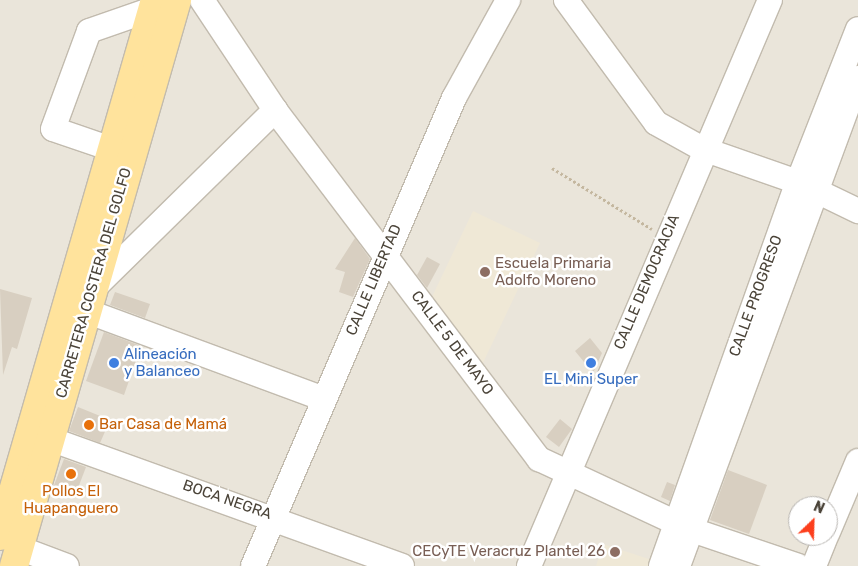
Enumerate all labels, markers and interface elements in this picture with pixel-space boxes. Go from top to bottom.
street label: CARRETERA COSTERA DEL GOLFO [52,165,136,401]
street label: CALLE DEMOCRACIA [610,212,684,352]
street label: CALLE LIBERTAD [342,222,406,338]
street label: CALLE PROGRESO [726,233,786,359]
place label: Escuela Primaria Adolfo Moreno [495,254,611,289]
marker: Escuela Primaria Adolfo Moreno [479,266,491,278]
street label: CALLE 5 DE MAYO [407,287,497,399]
place label: Alineación y Balanceo [124,345,201,380]
marker: Alineación y Balanceo [108,357,120,369]
marker: EL Mini Super [585,357,597,369]
place label: EL Mini Super [544,371,638,389]
place label: Bar Casa de Mamá [99,416,227,434]
marker: Bar Casa de Mamá [83,419,95,431]
marker: Pollos El Huapanguero [65,468,77,480]
street label: BOCA NEGRA [180,476,274,524]
place label: Pollos El Huapanguero [24,482,118,517]
north arrow [788,496,838,546]
text: N [811,498,827,518]
place label: CECyTE Veracruz Plantel 26 [412,543,605,561]
marker: CECyTE Veracruz Plantel 26 [609,546,621,558]

